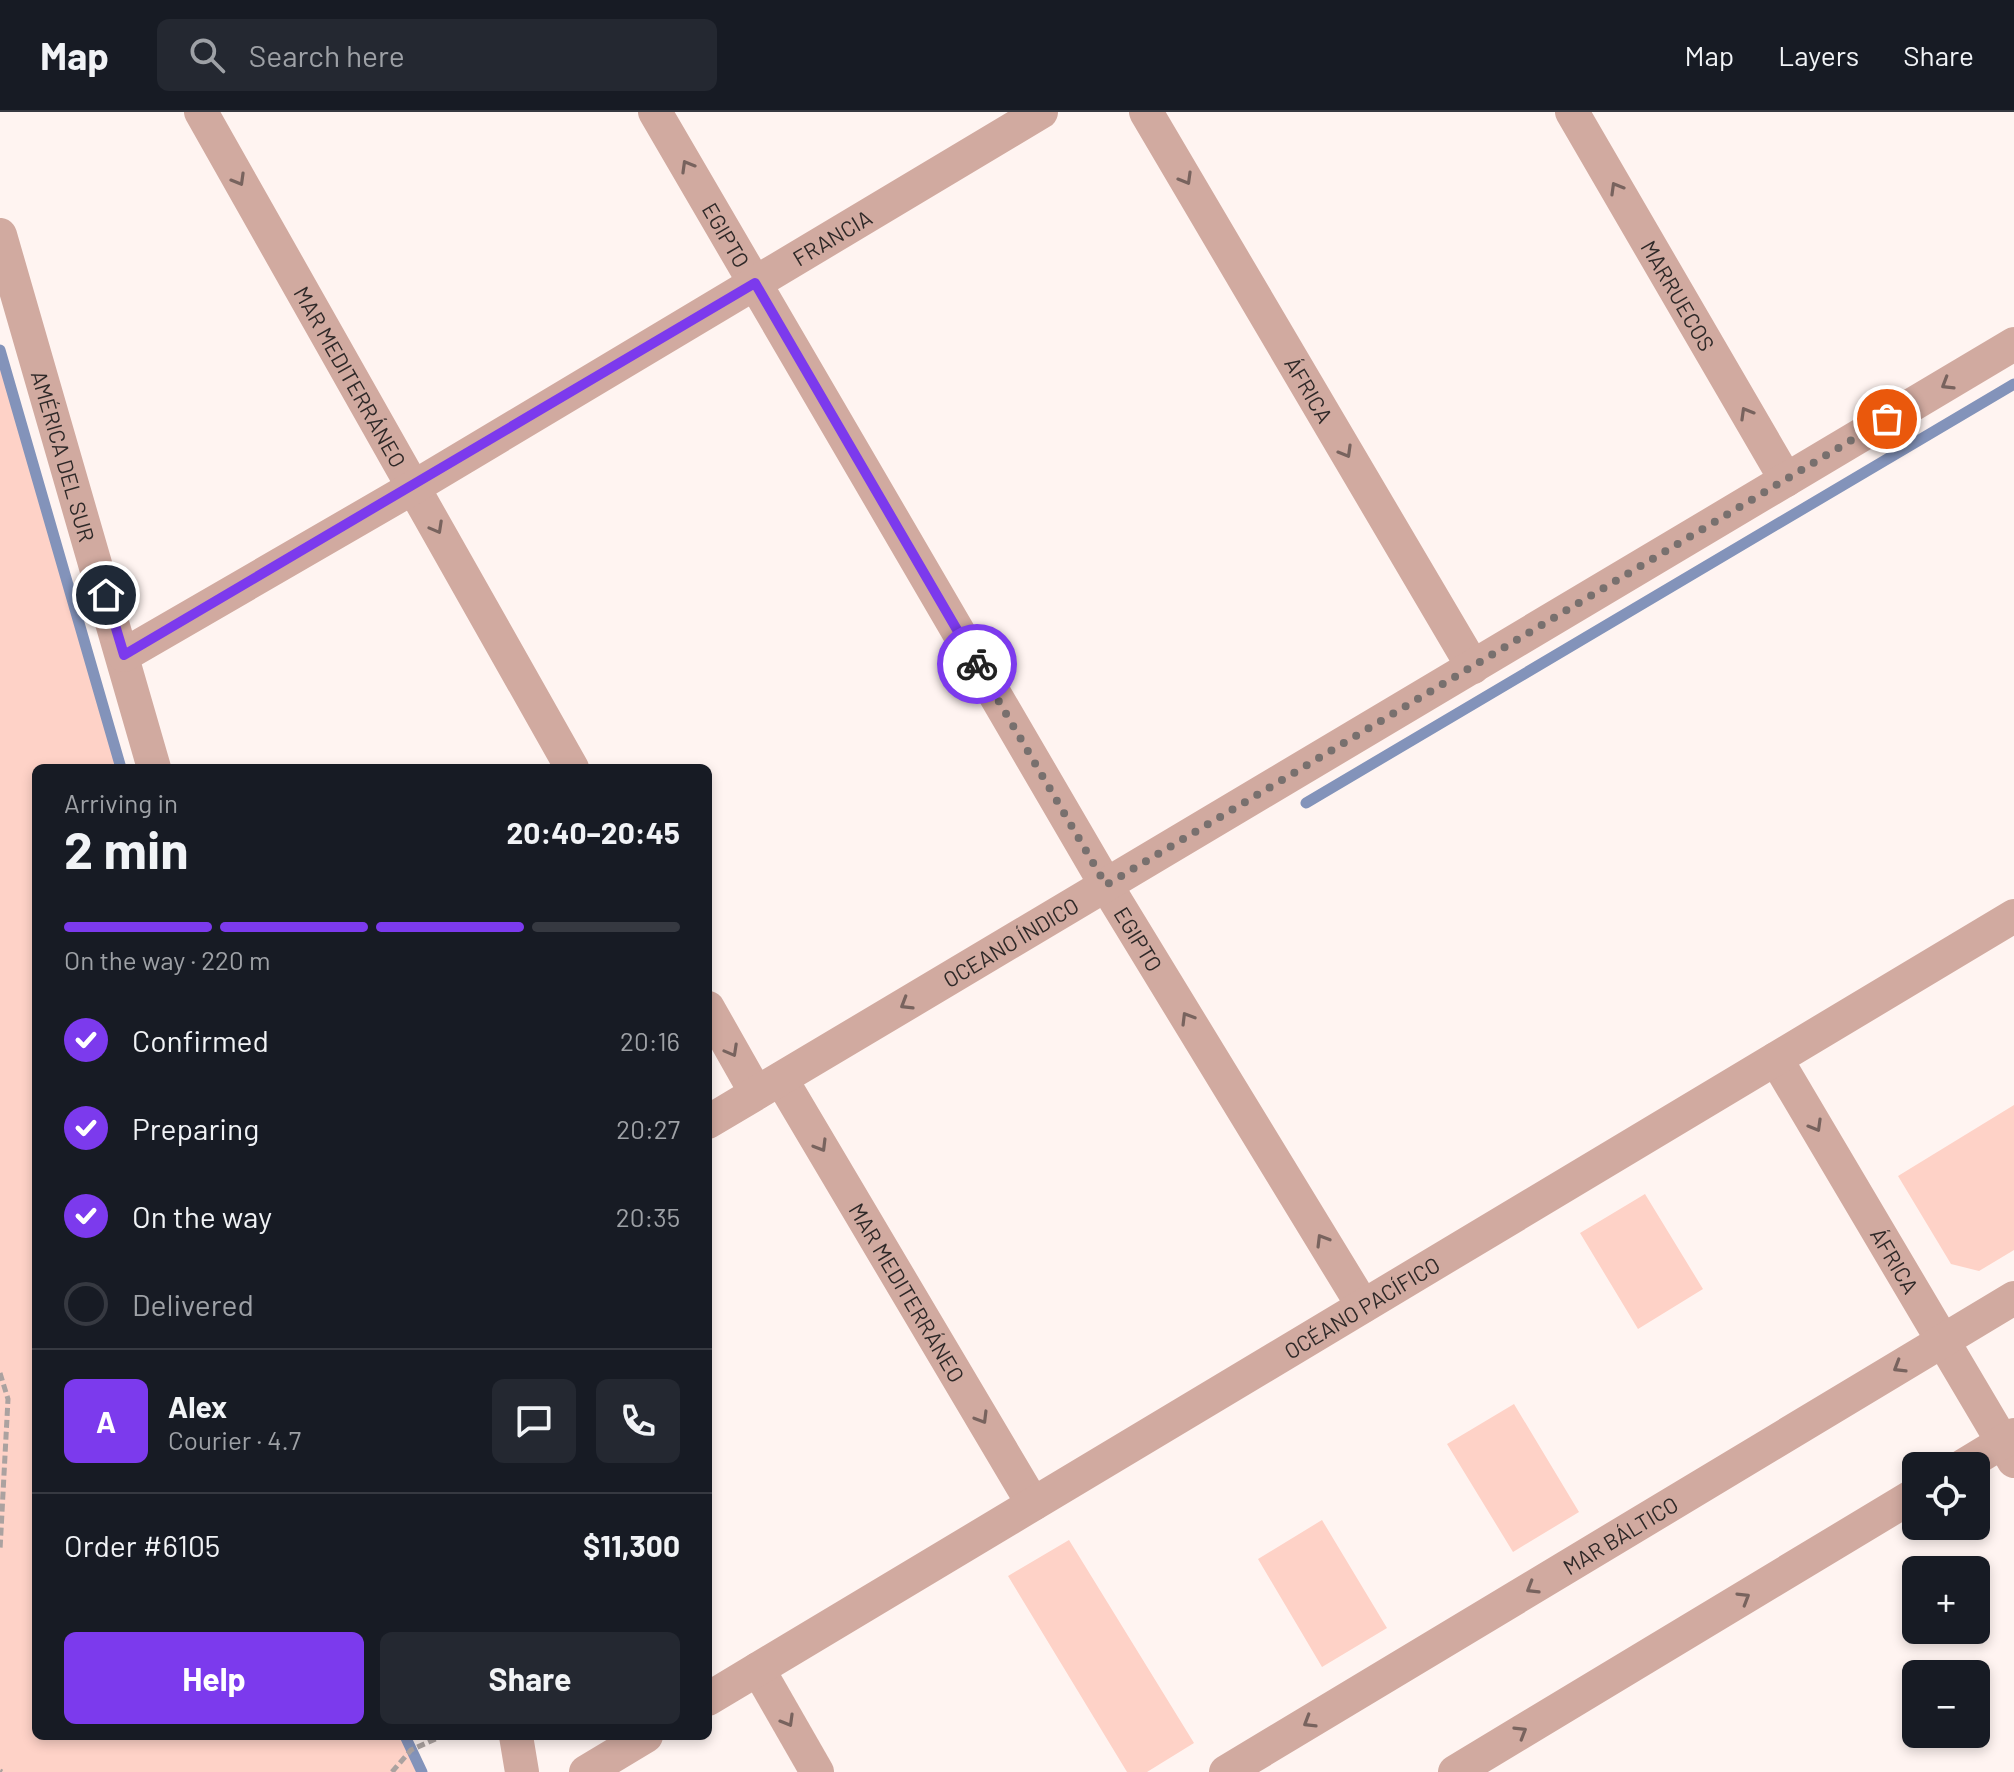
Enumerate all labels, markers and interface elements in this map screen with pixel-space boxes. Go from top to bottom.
search box [157,19,717,91]
text: Map [40,32,109,78]
icon: search [185,33,229,77]
text: Search here [249,37,405,73]
text: Map [1684,38,1734,72]
text: Layers [1778,38,1859,72]
text: Share [1903,38,1974,72]
one-way arrow [681,160,697,175]
one-way arrow [1176,170,1192,185]
one-way arrow [229,171,245,186]
one-way arrow [1610,182,1626,197]
street label: EGIPTO [698,198,756,272]
street label: FRANCIA [788,204,876,271]
street label: MARRUECOS [1636,235,1721,355]
street label: MAR MEDITERRÁNEO [289,281,412,472]
street label: ÁFRICA [1280,352,1339,427]
street label: AMÉRICA DEL SUR [27,367,101,545]
one-way arrow [1941,374,1956,390]
pin [1853,385,1921,453]
icon: bag [1865,397,1909,441]
one-way arrow [1740,407,1756,421]
one-way arrow [1336,443,1352,458]
one-way arrow [427,520,442,534]
pin [72,561,140,629]
icon: home [84,573,128,617]
courier [937,624,1017,704]
icon: bike [955,642,999,686]
text: Arriving in [64,787,178,818]
text: 20:40–20:45 [507,814,680,850]
text: 2 min [64,817,189,879]
street label: OCEANO ÍNDICO [938,891,1083,992]
street label: EGIPTO [1109,902,1168,976]
text: On the way · 220 m [64,944,270,975]
one-way arrow [900,995,915,1010]
one-way arrow [1182,1012,1197,1027]
icon: check [64,1018,108,1062]
text: Confirmed [132,1022,269,1058]
text: 20:16 [620,1025,680,1056]
one-way arrow [722,1042,738,1056]
icon: check [64,1106,108,1150]
text: Preparing [132,1110,259,1146]
text: 20:27 [616,1113,680,1144]
one-way arrow [1806,1117,1822,1132]
one-way arrow [811,1137,827,1152]
icon: check [64,1194,108,1238]
text: On the way [132,1198,272,1234]
street label: MAR MEDITERRÁNEO [844,1198,971,1387]
text: 20:35 [616,1201,680,1232]
street label: ÁFRICA [1866,1223,1925,1298]
one-way arrow [1317,1234,1332,1249]
street label: OCÉANO PACÍFICO [1279,1251,1444,1364]
text: Delivered [132,1286,254,1322]
one-way arrow [1893,1358,1908,1373]
button: chat [492,1379,576,1463]
button: phone [596,1379,680,1463]
text: Alex [168,1388,227,1424]
text: A [96,1403,116,1439]
one-way arrow [972,1409,988,1424]
text: Courier · 4.7 [168,1424,301,1455]
map controls [1902,1452,1990,1748]
button: locate [1902,1452,1990,1540]
street label: MAR BÁLTICO [1558,1490,1682,1579]
text: Order #6105 [64,1527,220,1563]
text: $11,300 [583,1527,680,1563]
button: + [1902,1556,1990,1644]
one-way arrow [1526,1578,1541,1594]
one-way arrow [1735,1592,1750,1607]
button: Help [64,1632,364,1724]
button: Share [380,1632,680,1724]
button: − [1902,1660,1990,1748]
one-way arrow [778,1712,794,1726]
one-way arrow [1303,1712,1318,1728]
one-way arrow [1512,1726,1527,1742]

